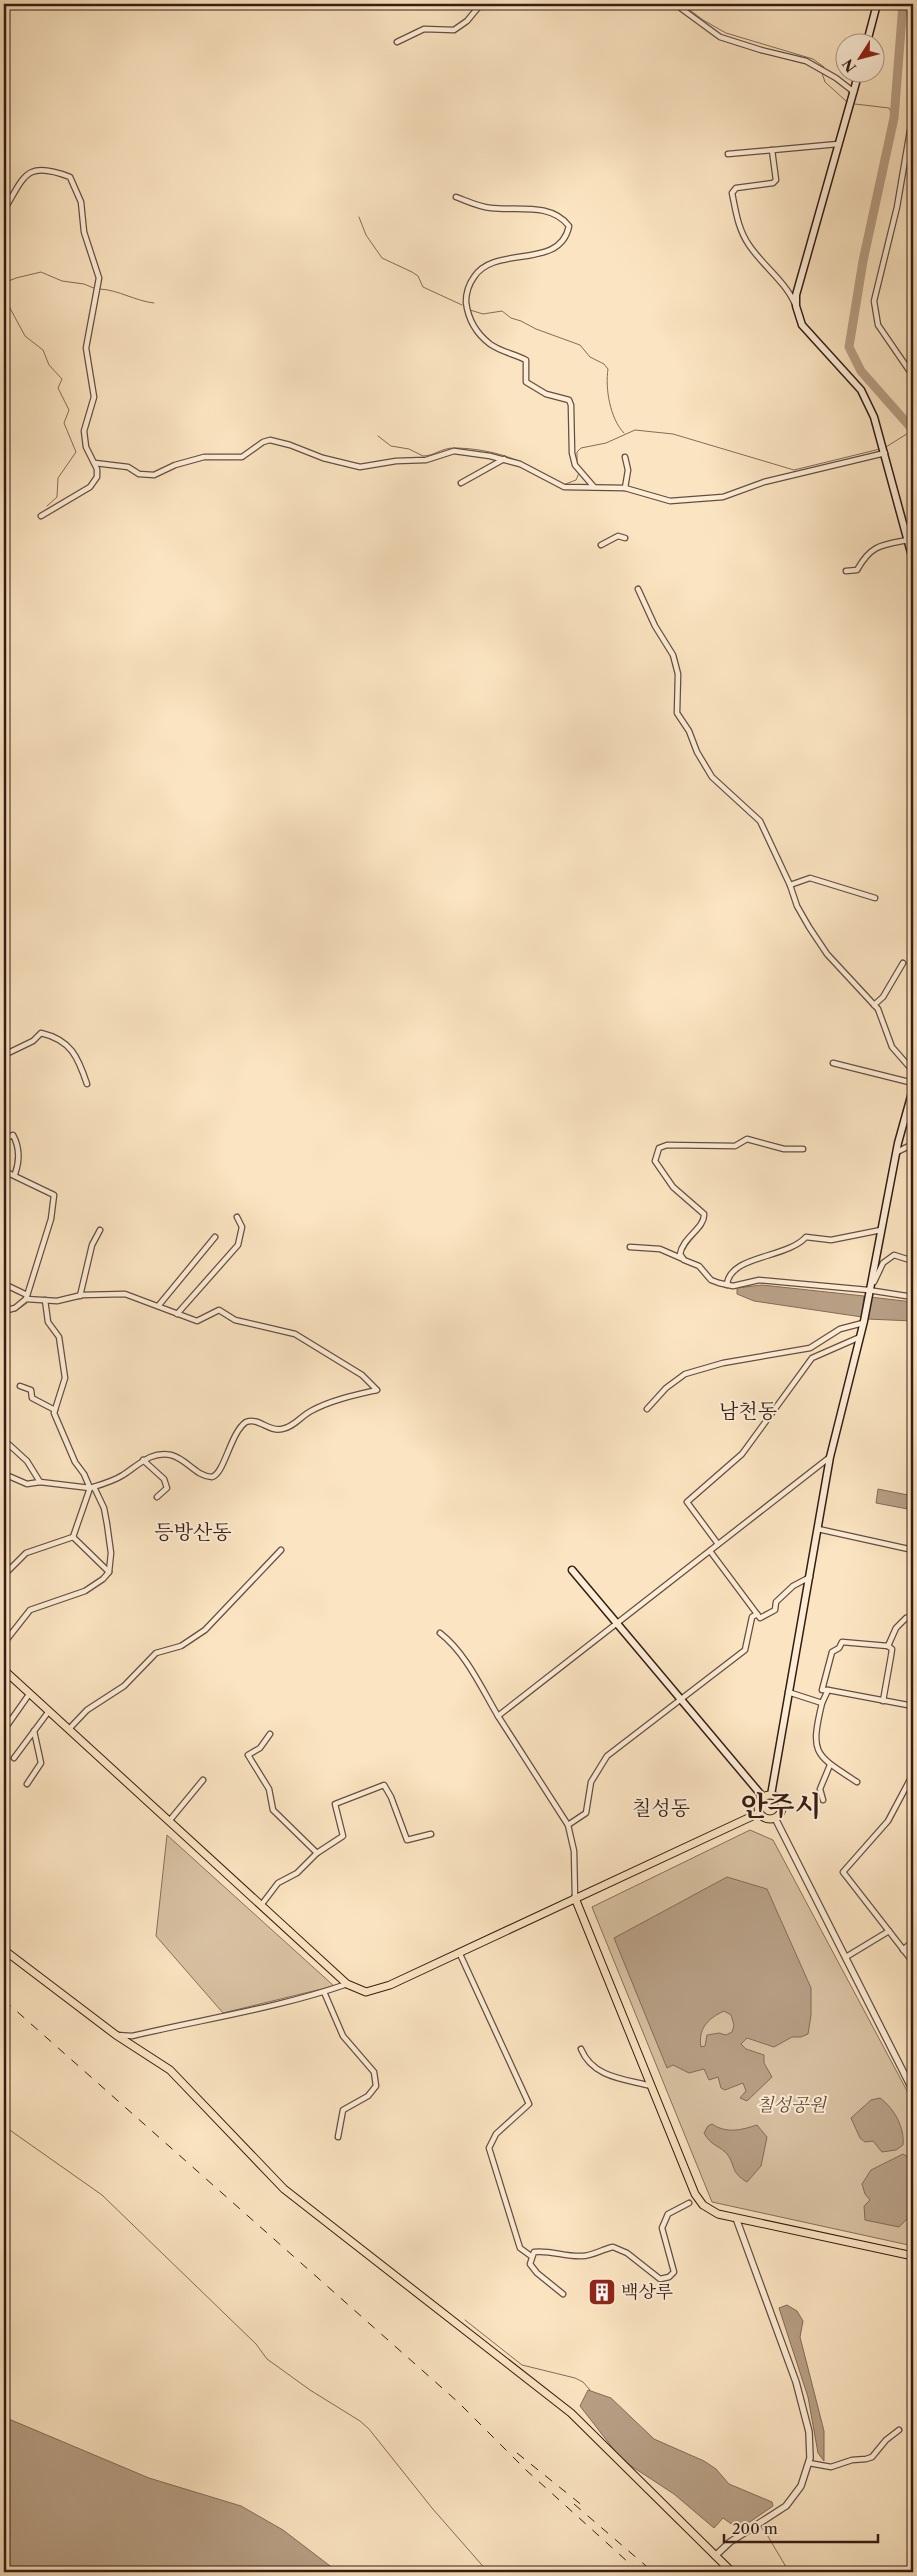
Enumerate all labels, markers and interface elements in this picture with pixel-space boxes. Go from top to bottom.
north arrow [834,32,884,82]
text: N [839,55,860,76]
district label: 남천동 [719,1399,777,1423]
district label: 등방산동 [154,1520,232,1544]
district label: 안주시 [740,1789,822,1823]
district label: 칠성동 [632,1796,690,1820]
park label: 칠성공원 [756,2094,827,2116]
building icon: 백상루 [587,2277,617,2307]
place label: 백상루 [621,2281,673,2303]
scale bar [724,2511,878,2543]
text: 200 m [732,2519,778,2538]

